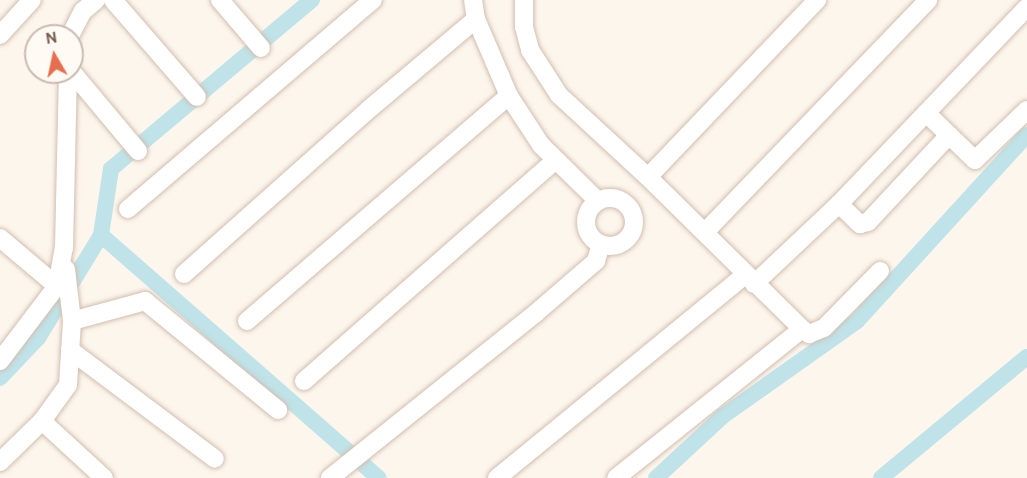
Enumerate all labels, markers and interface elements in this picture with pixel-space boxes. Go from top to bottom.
north arrow [24,24,84,84]
text: N [44,27,58,48]

